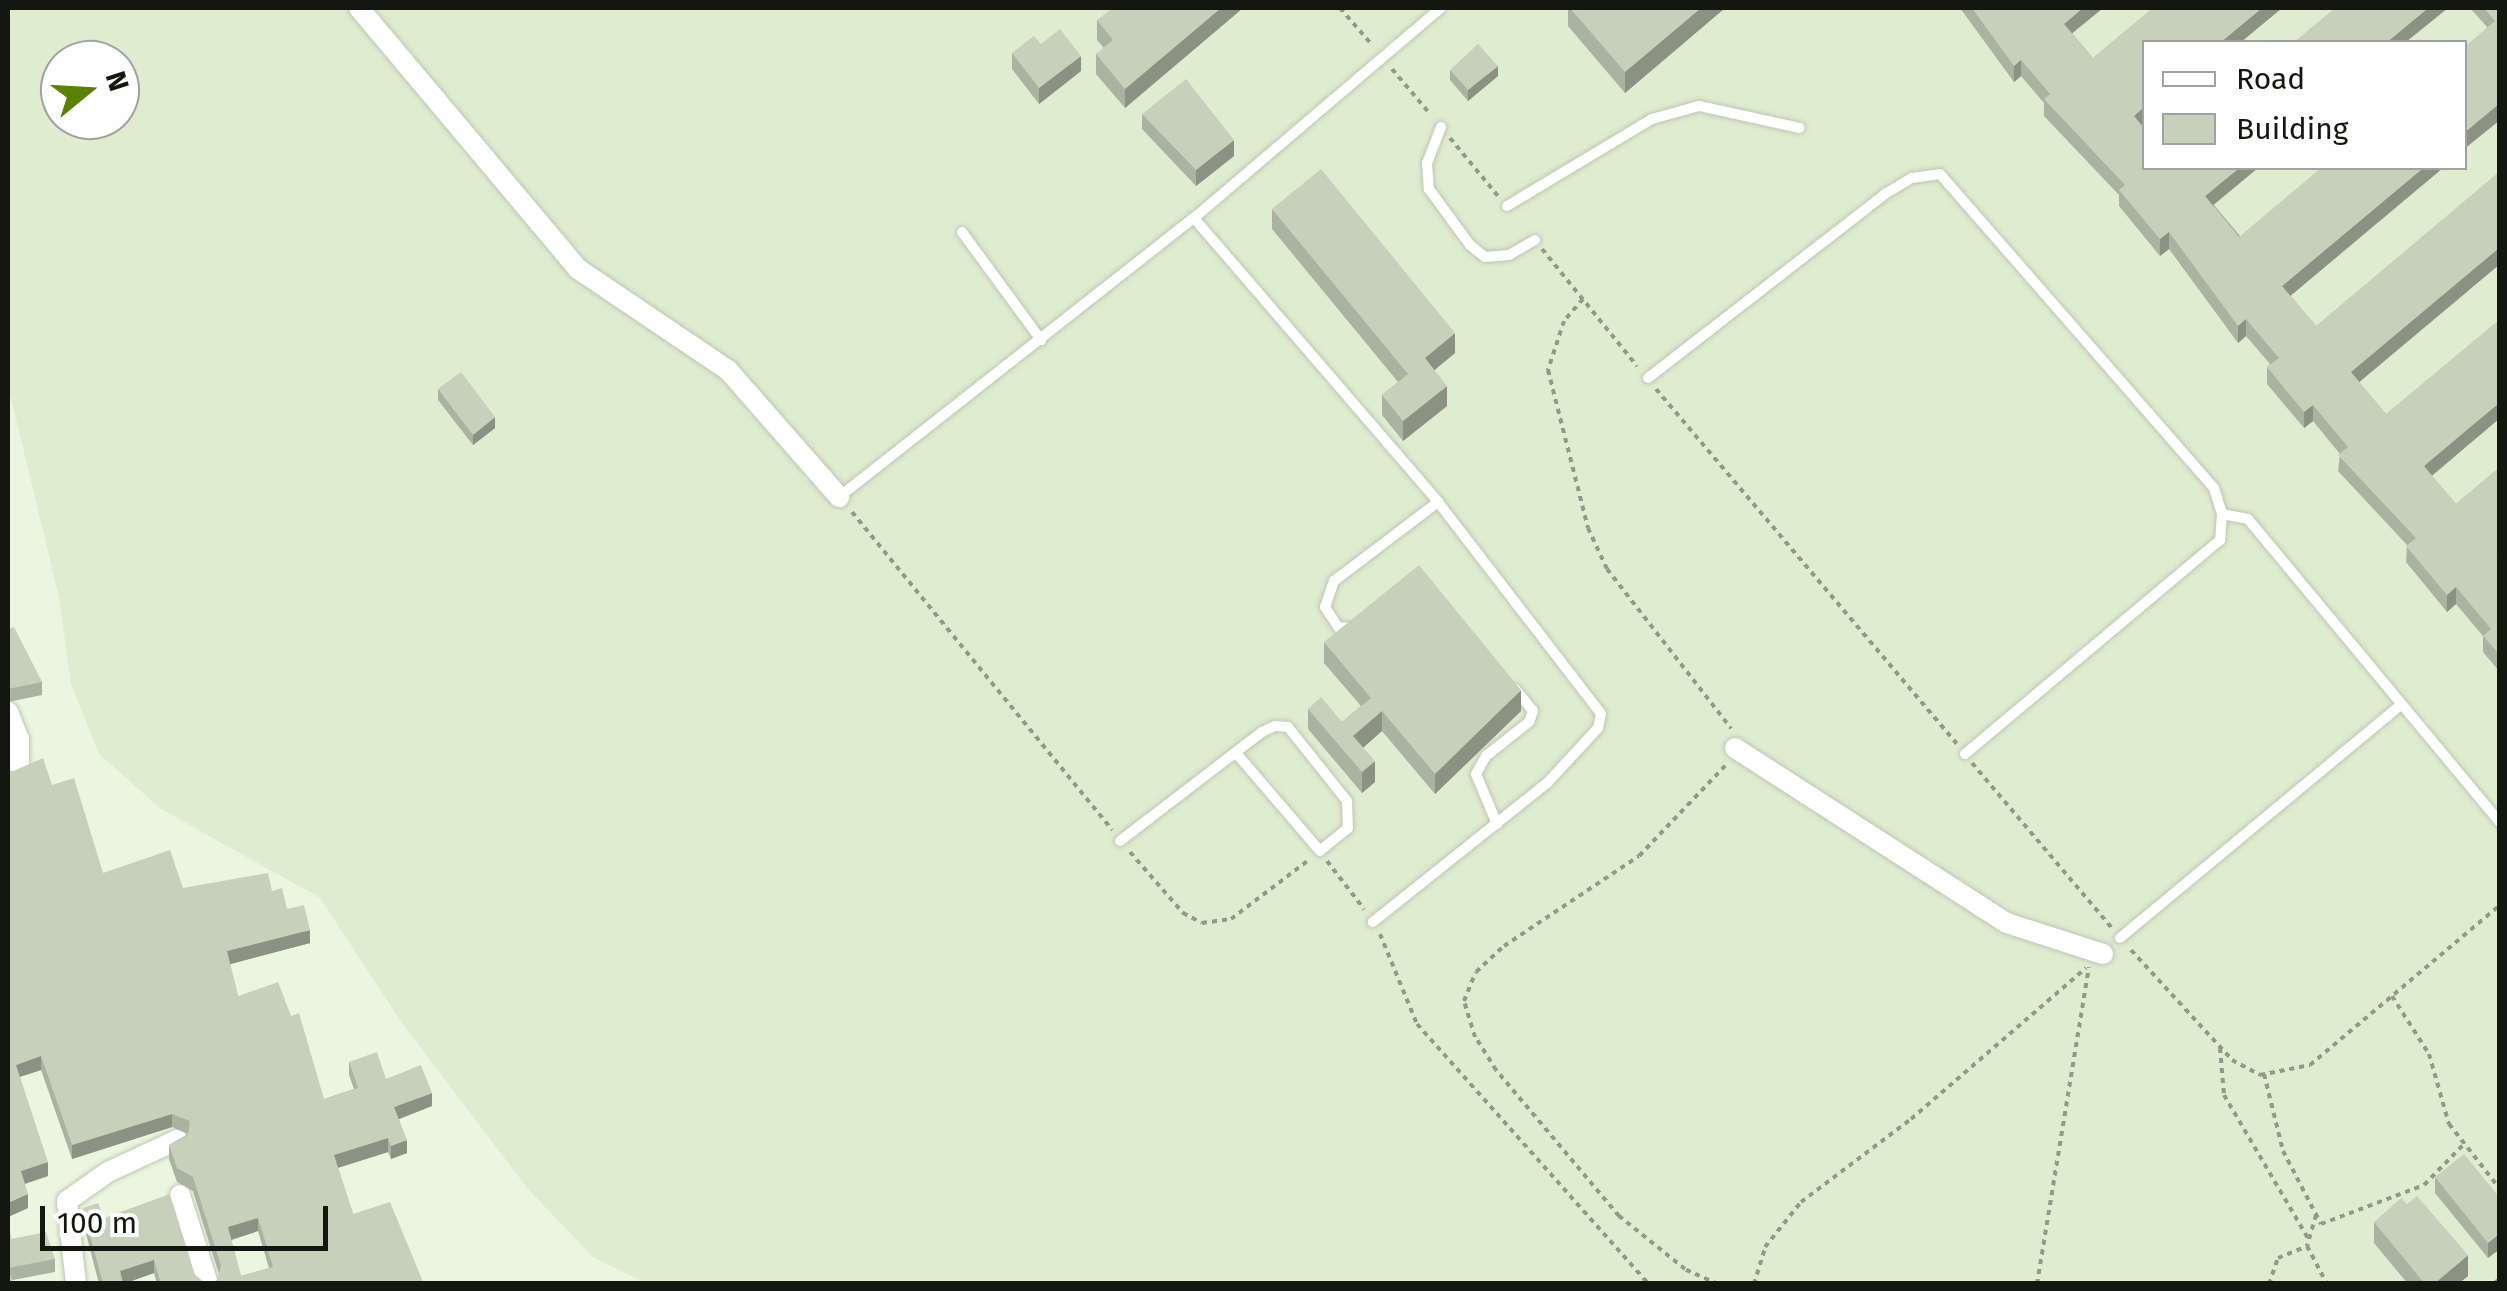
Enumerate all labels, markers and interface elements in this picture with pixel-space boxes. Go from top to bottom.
north arrow [40,40,140,140]
legend [2142,40,2467,170]
text: Road [2236,61,2305,97]
text: N [99,67,136,95]
text: Building [2236,111,2348,147]
scale bar [45,1186,332,1248]
text: 100 m [57,1205,137,1241]

